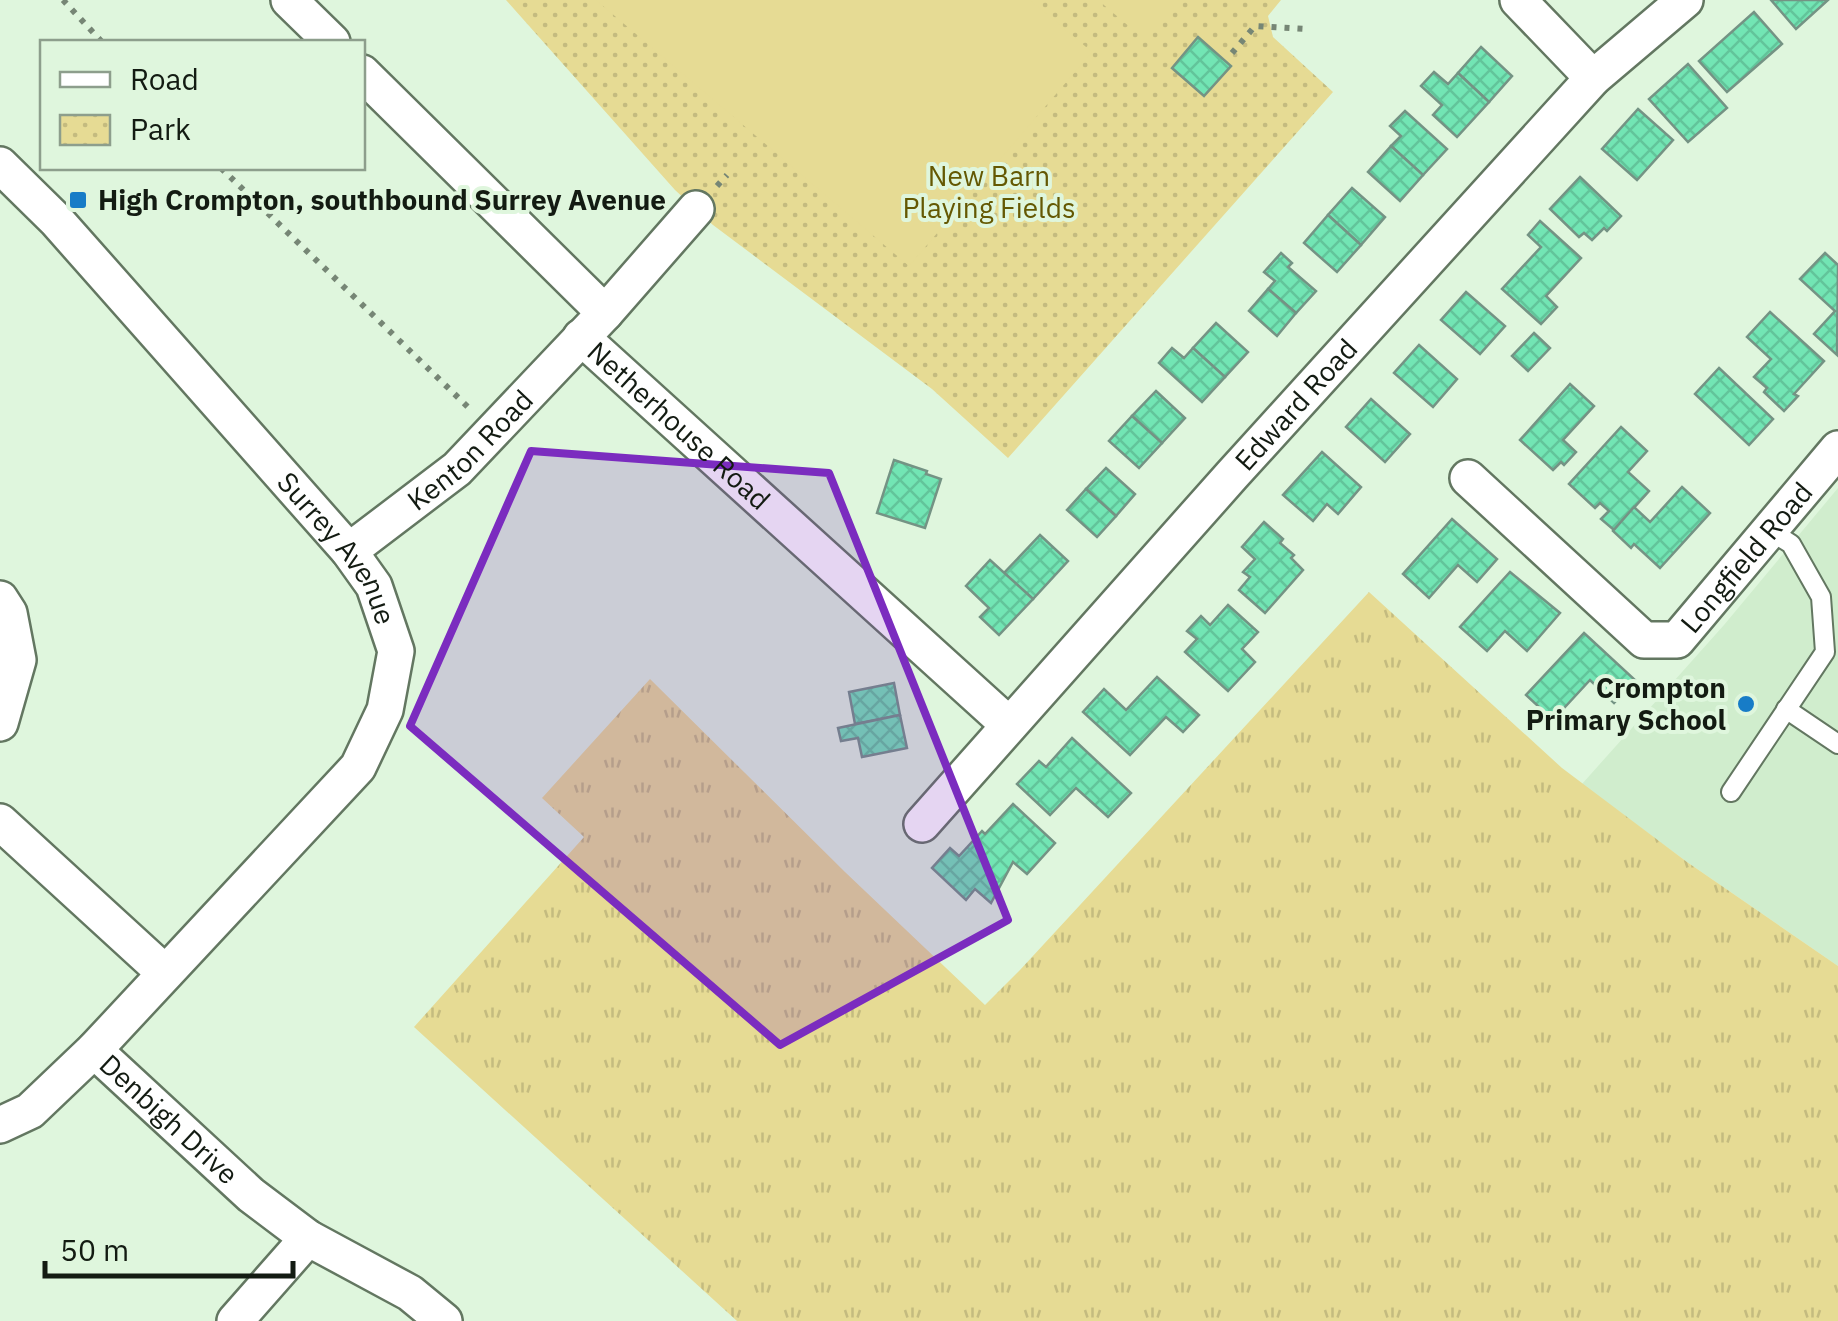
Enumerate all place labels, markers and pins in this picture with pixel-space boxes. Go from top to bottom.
place label: High Crompton, southbound Surrey Avenue [98,181,666,218]
marker: High Crompton, southbound Surrey Avenue [67,189,89,211]
place label: Crompton Primary School [1526,669,1726,738]
marker: Crompton Primary School [1735,693,1757,715]

